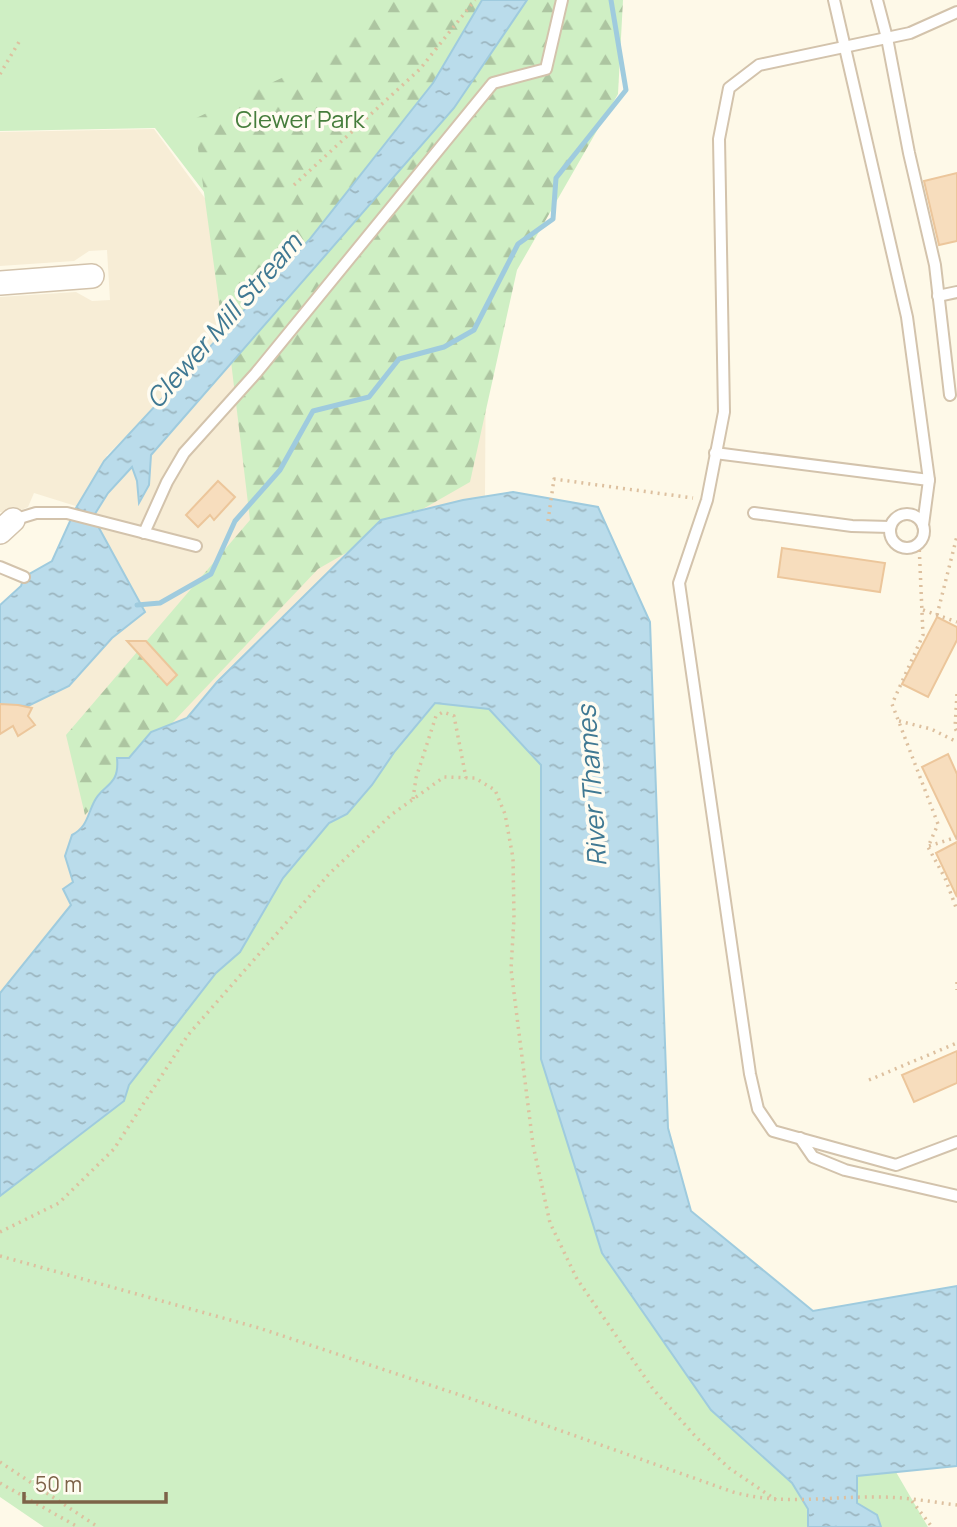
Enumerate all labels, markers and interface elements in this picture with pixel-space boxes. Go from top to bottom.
park label: Clewer Park [235,102,366,135]
water label: Clewer Mill Stream [137,224,311,415]
water label: River Thames [567,702,615,868]
scale bar [24,1460,166,1504]
text: 50 m [35,1470,82,1498]

